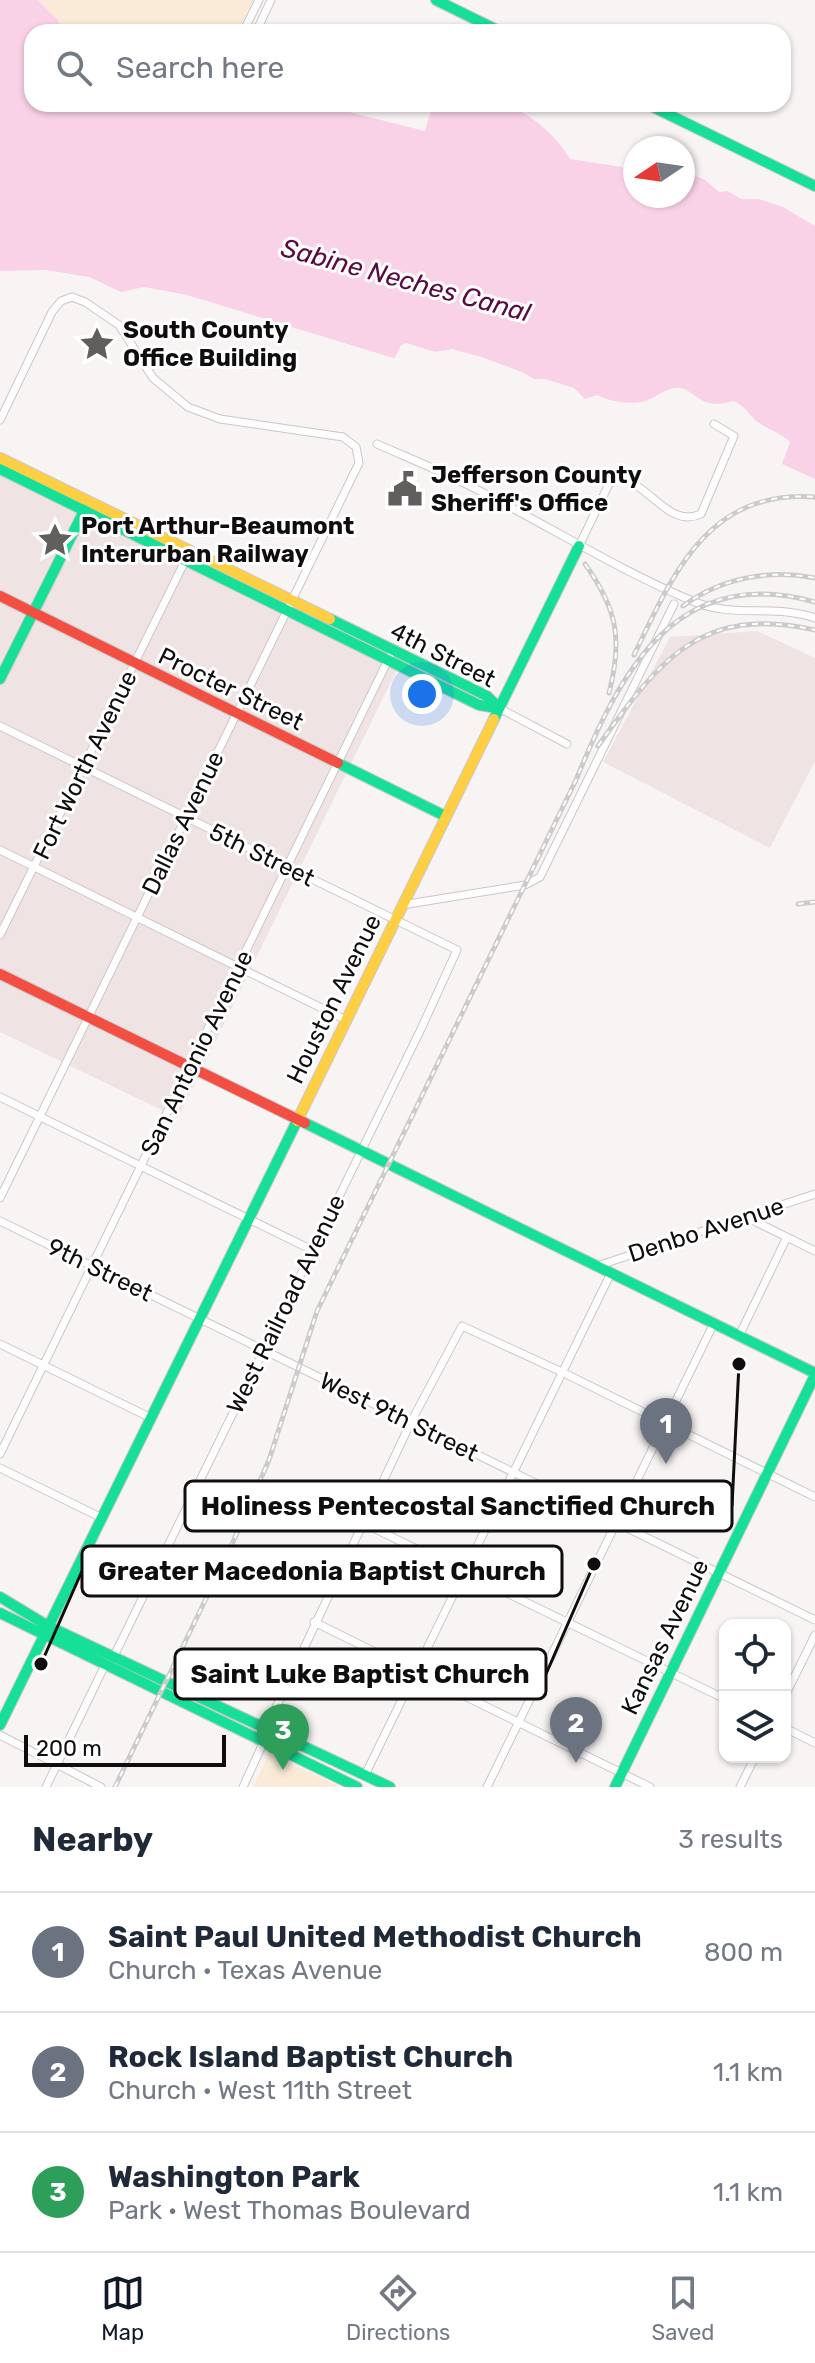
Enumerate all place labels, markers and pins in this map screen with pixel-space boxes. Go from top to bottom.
place label: South County Office Building [123,316,297,372]
place icon: South County Office Building [78,325,116,363]
place label: Jefferson County Sheriff's Office [431,461,642,517]
public building icon: Jefferson County Sheriff's Office [386,470,424,508]
place label: Port Arthur-Beaumont Interurban Railway [81,512,354,568]
place icon: Port Arthur-Beaumont Interurban Railway [36,521,74,559]
pin: 1 [640,1398,692,1464]
callout: Holiness Pentecostal Sanctified Church [185,1481,732,1531]
callout: Greater Macedonia Baptist Church [82,1546,562,1596]
callout: Saint Luke Baptist Church [175,1649,546,1699]
pin: 2 [550,1697,602,1763]
pin: 3 [257,1704,309,1770]

